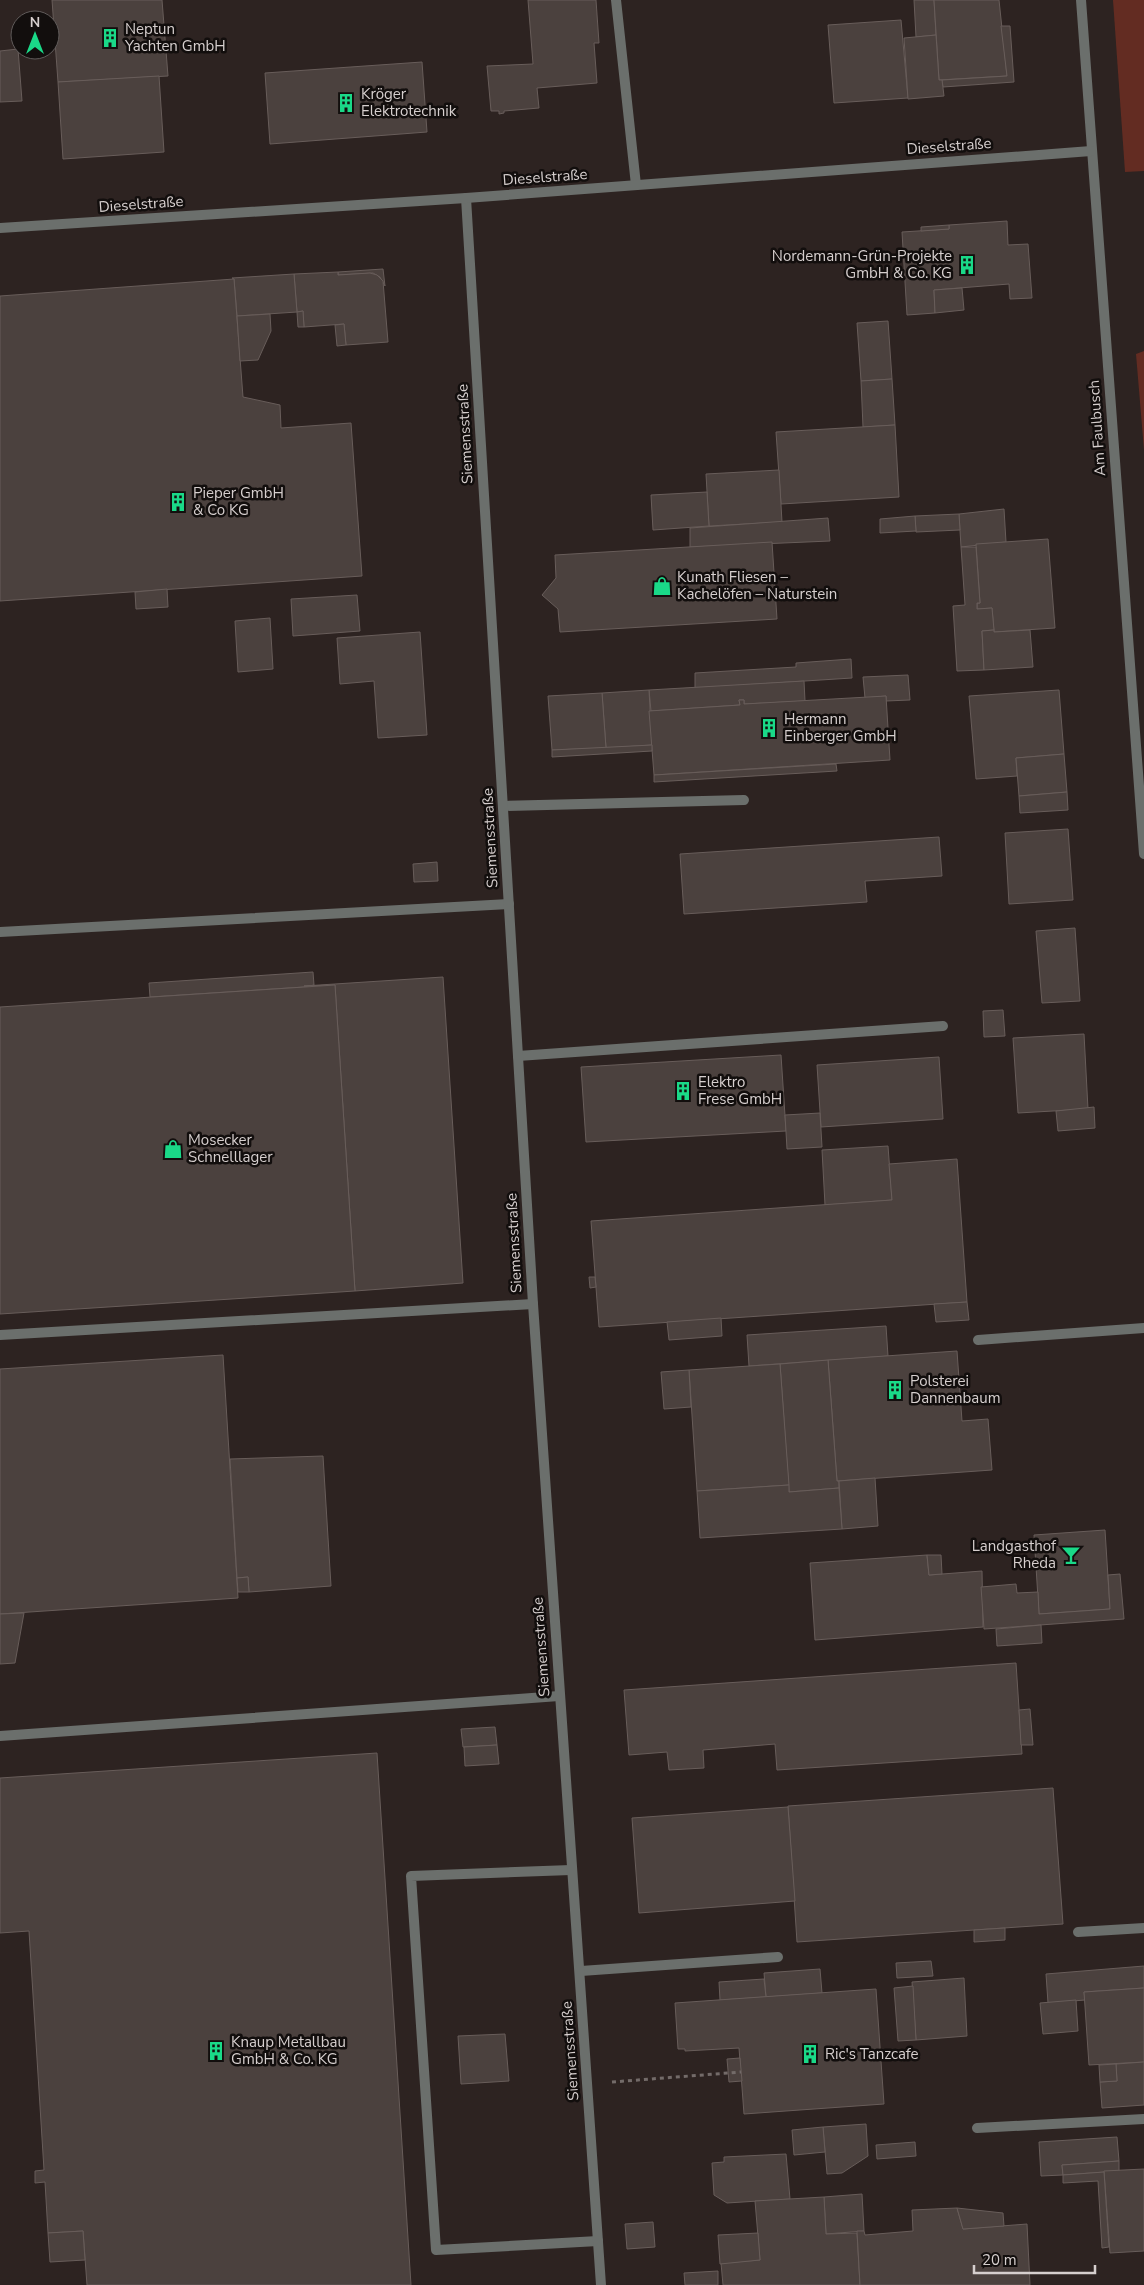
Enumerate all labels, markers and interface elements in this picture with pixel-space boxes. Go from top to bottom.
north arrow [10,10,60,60]
text: N [30,13,40,32]
place label: Neptun Yachten GmbH [124,19,226,56]
building icon: Neptun Yachten GmbH [99,27,121,49]
place label: Kröger Elektrotechnik [361,84,457,121]
building icon: Kröger Elektrotechnik [335,92,357,114]
street label: Dieselstraße [906,133,992,159]
street label: Dieselstraße [502,164,588,190]
street label: Dieselstraße [98,191,184,217]
place label: Nordemann-Grün-Projekte GmbH & Co. KG [772,246,952,283]
building icon: Nordemann-Grün-Projekte GmbH & Co. KG [956,254,978,276]
street label: Am Faulbusch [1084,379,1110,477]
street label: Siemensstraße [452,383,478,485]
place label: Pieper GmbH & Co KG [193,483,284,520]
building icon: Pieper GmbH & Co KG [167,491,189,513]
place label: Kunath Fliesen – Kachelöfen – Naturstein [677,567,837,604]
shop icon: Kunath Fliesen – Kachelöfen – Naturstein [651,575,673,597]
place label: Hermann Einberger GmbH [784,709,897,746]
building icon: Hermann Einberger GmbH [758,717,780,739]
street label: Siemensstraße [477,787,503,889]
place label: Elektro Frese GmbH [698,1072,782,1109]
building icon: Elektro Frese GmbH [672,1080,694,1102]
place label: Mosecker Schnelllager [188,1130,273,1167]
shop icon: Mosecker Schnelllager [162,1138,184,1160]
street label: Siemensstraße [501,1192,527,1294]
place label: Polsterei Dannenbaum [910,1371,1001,1408]
building icon: Polsterei Dannenbaum [884,1379,906,1401]
place label: Landgasthof Rheda [972,1536,1057,1573]
bar icon: Landgasthof Rheda [1060,1544,1082,1566]
street label: Siemensstraße [528,1596,554,1698]
street label: Siemensstraße [557,2000,583,2102]
place label: Knaup Metallbau GmbH & Co. KG [231,2032,346,2069]
building icon: Knaup Metallbau GmbH & Co. KG [205,2040,227,2062]
building icon: Ric's Tanzcafe [799,2043,821,2065]
place label: Ric's Tanzcafe [825,2044,919,2064]
scale bar [974,2242,1095,2274]
text: 20 m [982,2250,1017,2270]

